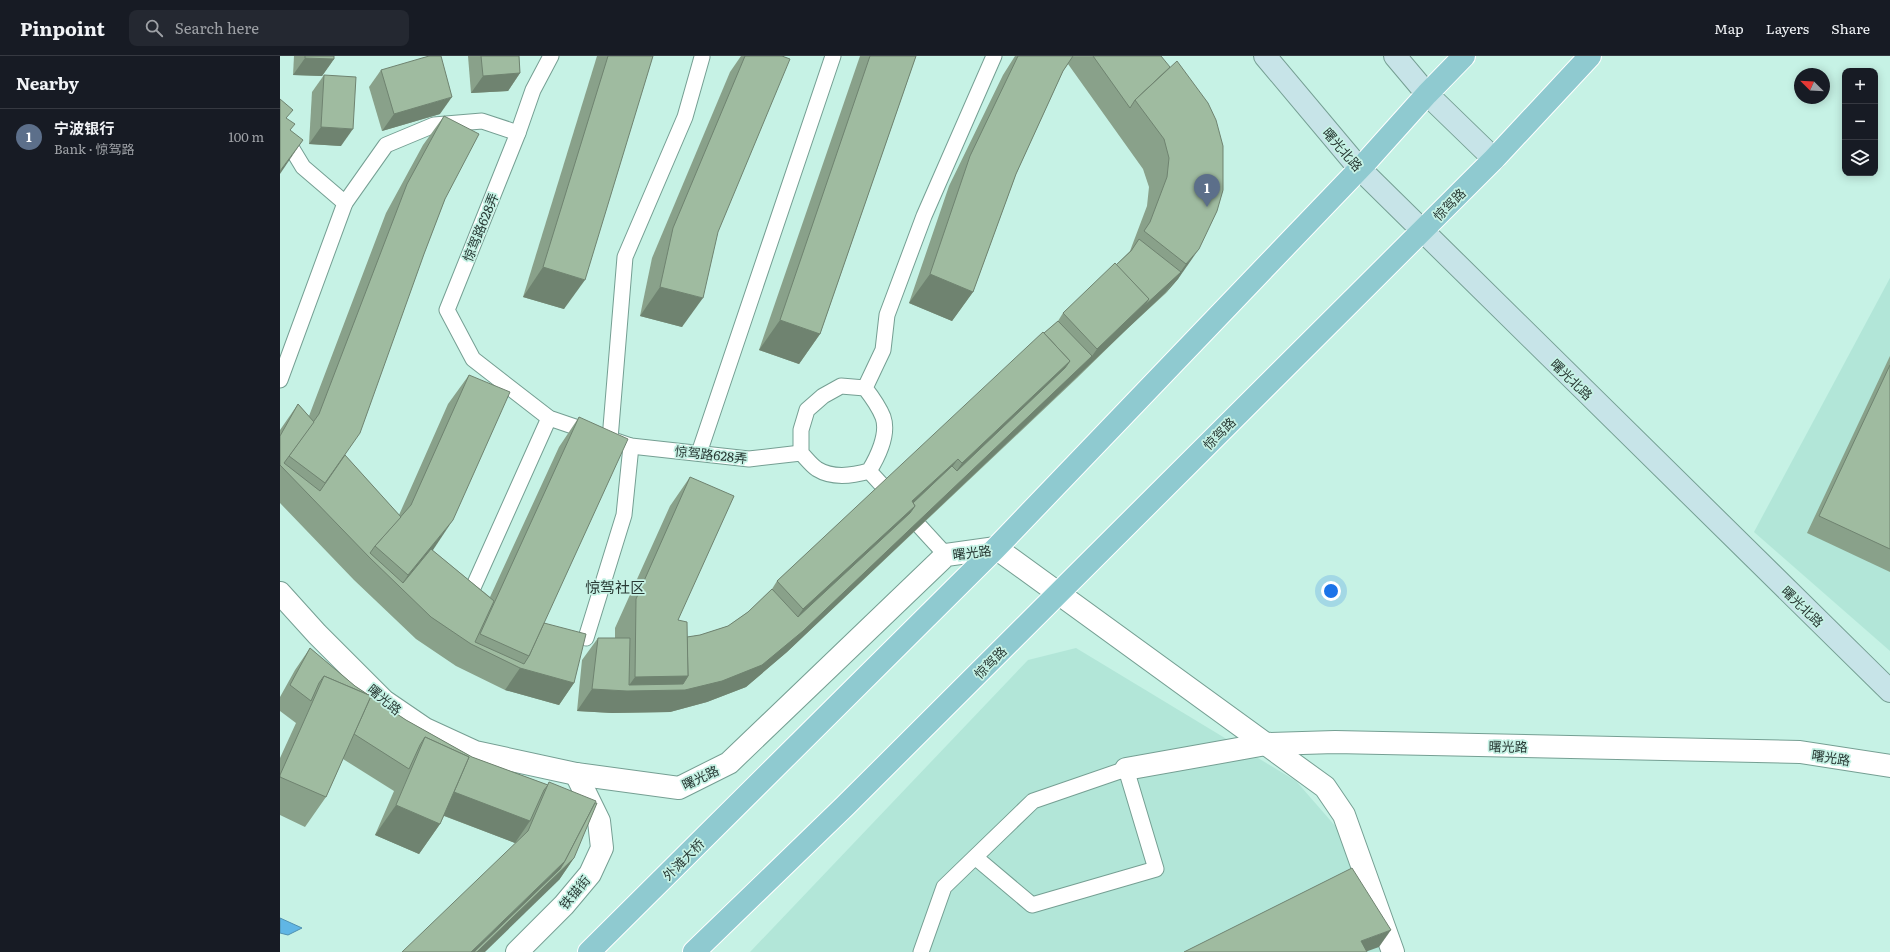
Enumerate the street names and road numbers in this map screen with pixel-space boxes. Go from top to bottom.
street label: 曙光北路 [1319,123,1367,175]
street label: 惊驾路 [1428,183,1470,225]
street label: 惊驾路628弄 [458,190,502,264]
street label: 曙光北路 [1547,354,1597,404]
street label: 惊驾路 [1198,412,1240,454]
street label: 惊驾路628弄 [674,441,748,467]
street label: 曙光路 [951,540,993,564]
street label: 曙光北路 [1778,581,1828,631]
street label: 惊驾路 [969,641,1011,683]
street label: 曙光路 [364,679,406,719]
street label: 曙光路 [1488,736,1528,756]
street label: 曙光路 [1810,745,1852,769]
street label: 曙光路 [678,760,722,794]
street label: 外滩大桥 [658,834,708,884]
street label: 铁锚街 [554,871,594,913]

